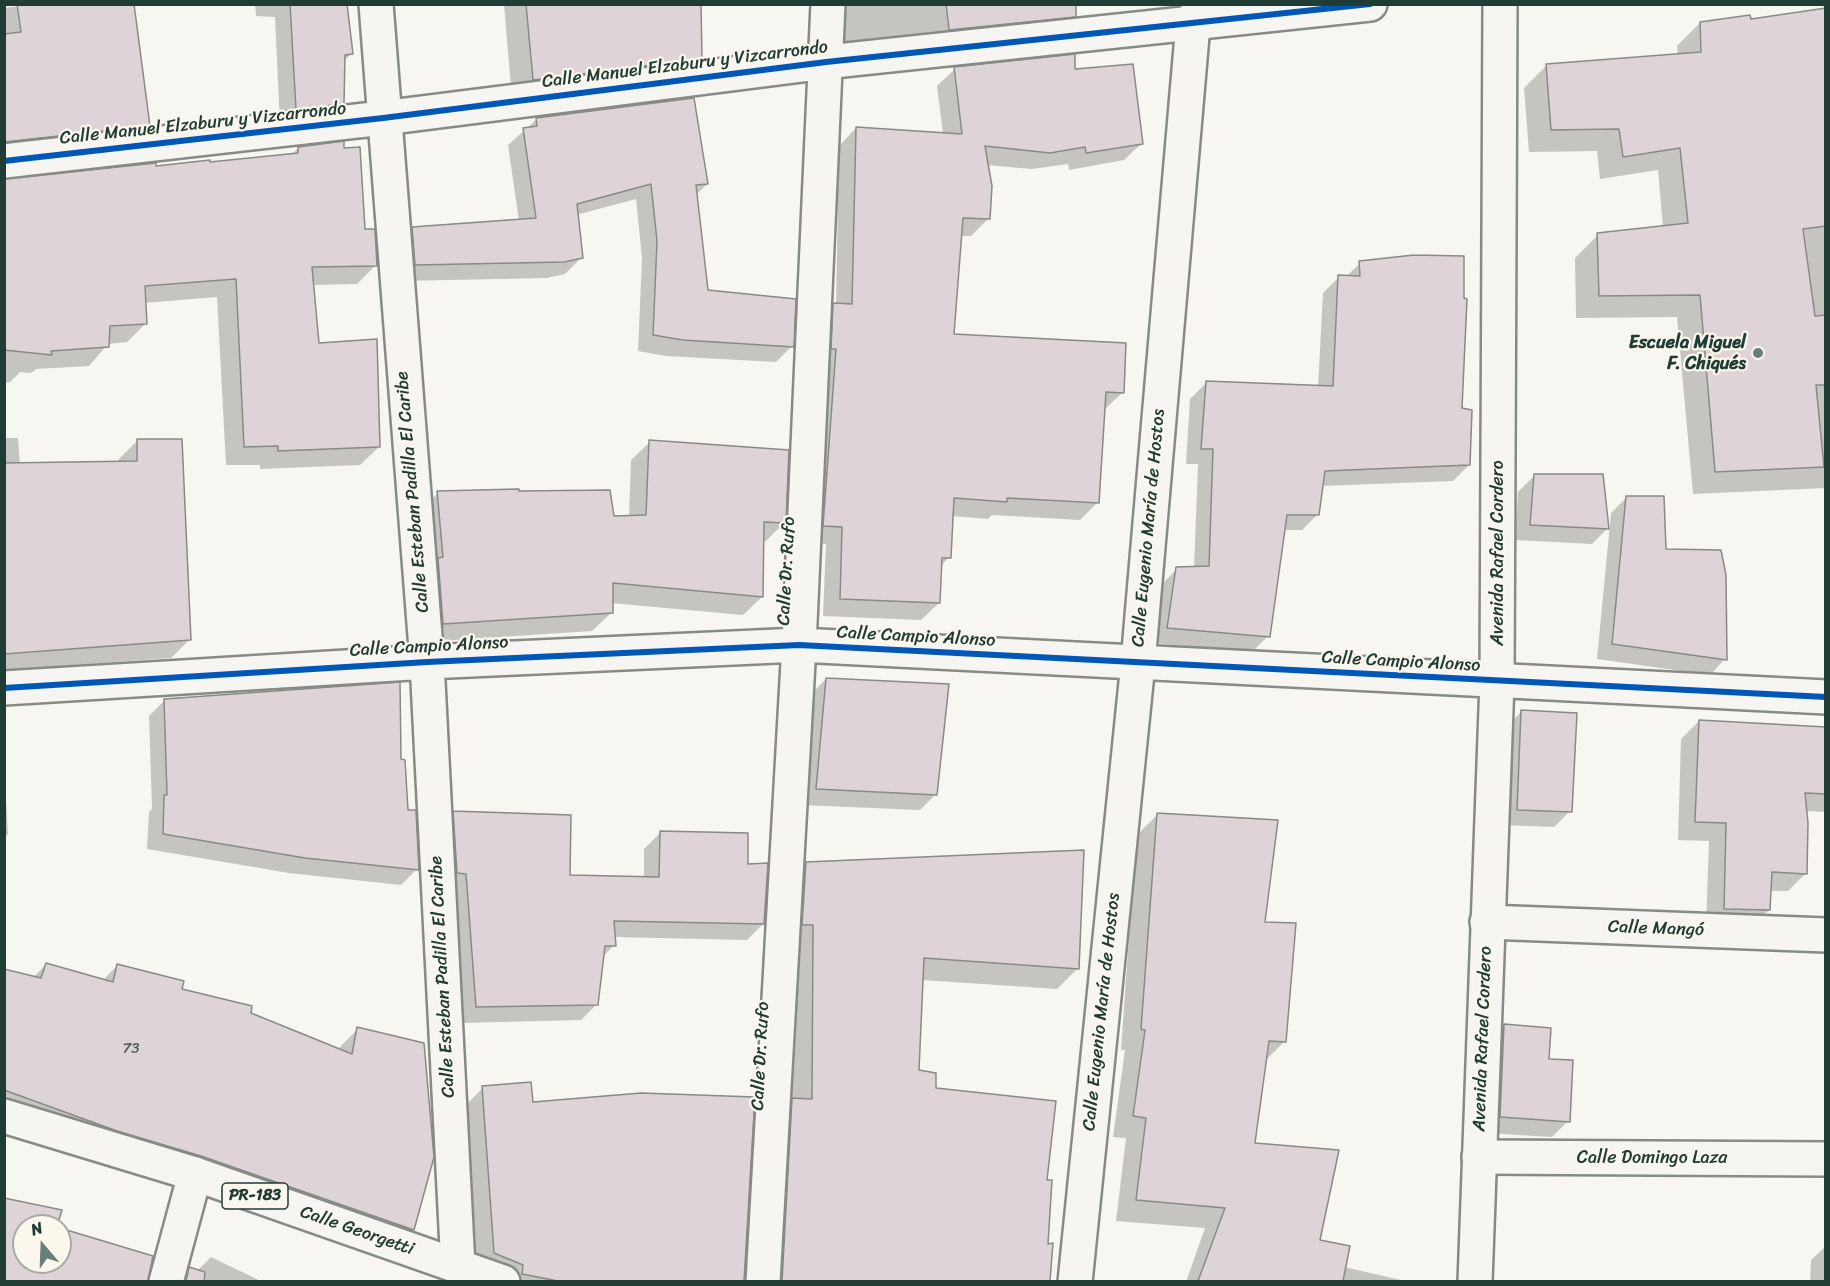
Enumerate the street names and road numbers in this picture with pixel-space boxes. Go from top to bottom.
street label: Calle Manuel Elzaburu y Vizcarrondo [541,37,829,93]
street label: Calle Manuel Elzaburu y Vizcarrondo [59,98,347,150]
street label: Calle Esteban Padilla El Caribe [392,371,434,613]
street label: Calle Eugenio María de Hostos [1128,408,1170,648]
street label: Avenida Rafael Cordero [1487,460,1509,646]
street label: Calle Dr. Rufo [773,516,801,626]
street label: Calle Campio Alonso [836,622,996,652]
street label: Calle Campio Alonso [349,632,509,662]
street label: Calle Campio Alonso [1321,647,1481,677]
street label: Calle Esteban Padilla El Caribe [426,856,460,1098]
street label: Calle Eugenio María de Hostos [1079,892,1125,1132]
street label: Calle Mangó [1608,917,1704,941]
street label: Avenida Rafael Cordero [1469,946,1497,1132]
street label: Calle Dr. Rufo [747,1001,775,1111]
street label: Calle Domingo Laza [1577,1147,1727,1169]
road number: PR-183 [222,1183,288,1209]
street label: Calle Georgetti [297,1201,417,1261]

